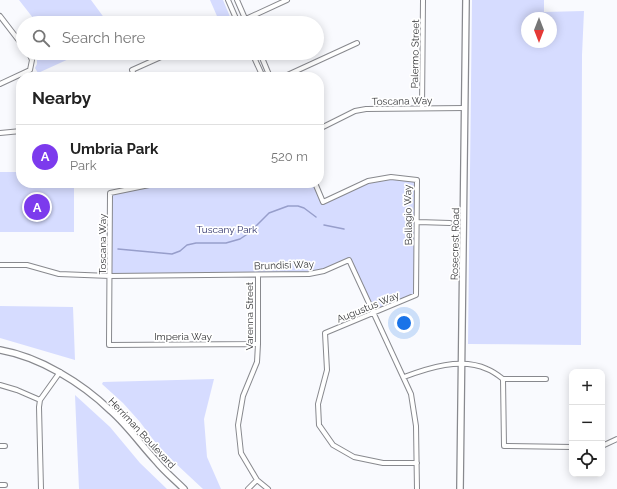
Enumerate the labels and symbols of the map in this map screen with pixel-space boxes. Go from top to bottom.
north arrow [521,12,557,48]
street label: Palermo Street [409,19,421,89]
street label: Toscana Way [371,95,433,107]
street label: Bellagio Way [402,184,414,245]
pin: A [24,192,50,222]
street label: Rosecrest Road [449,208,461,280]
street label: Toscana Way [97,213,108,274]
park label: Tuscany Park [197,224,258,235]
street label: Brundisi Way [254,258,315,272]
street label: Varenna Street [244,281,255,350]
street label: Augustus Way [335,289,401,325]
your location [394,313,414,333]
street label: Imperia Way [154,331,212,342]
street label: Herriman Boulevard [106,395,178,471]

